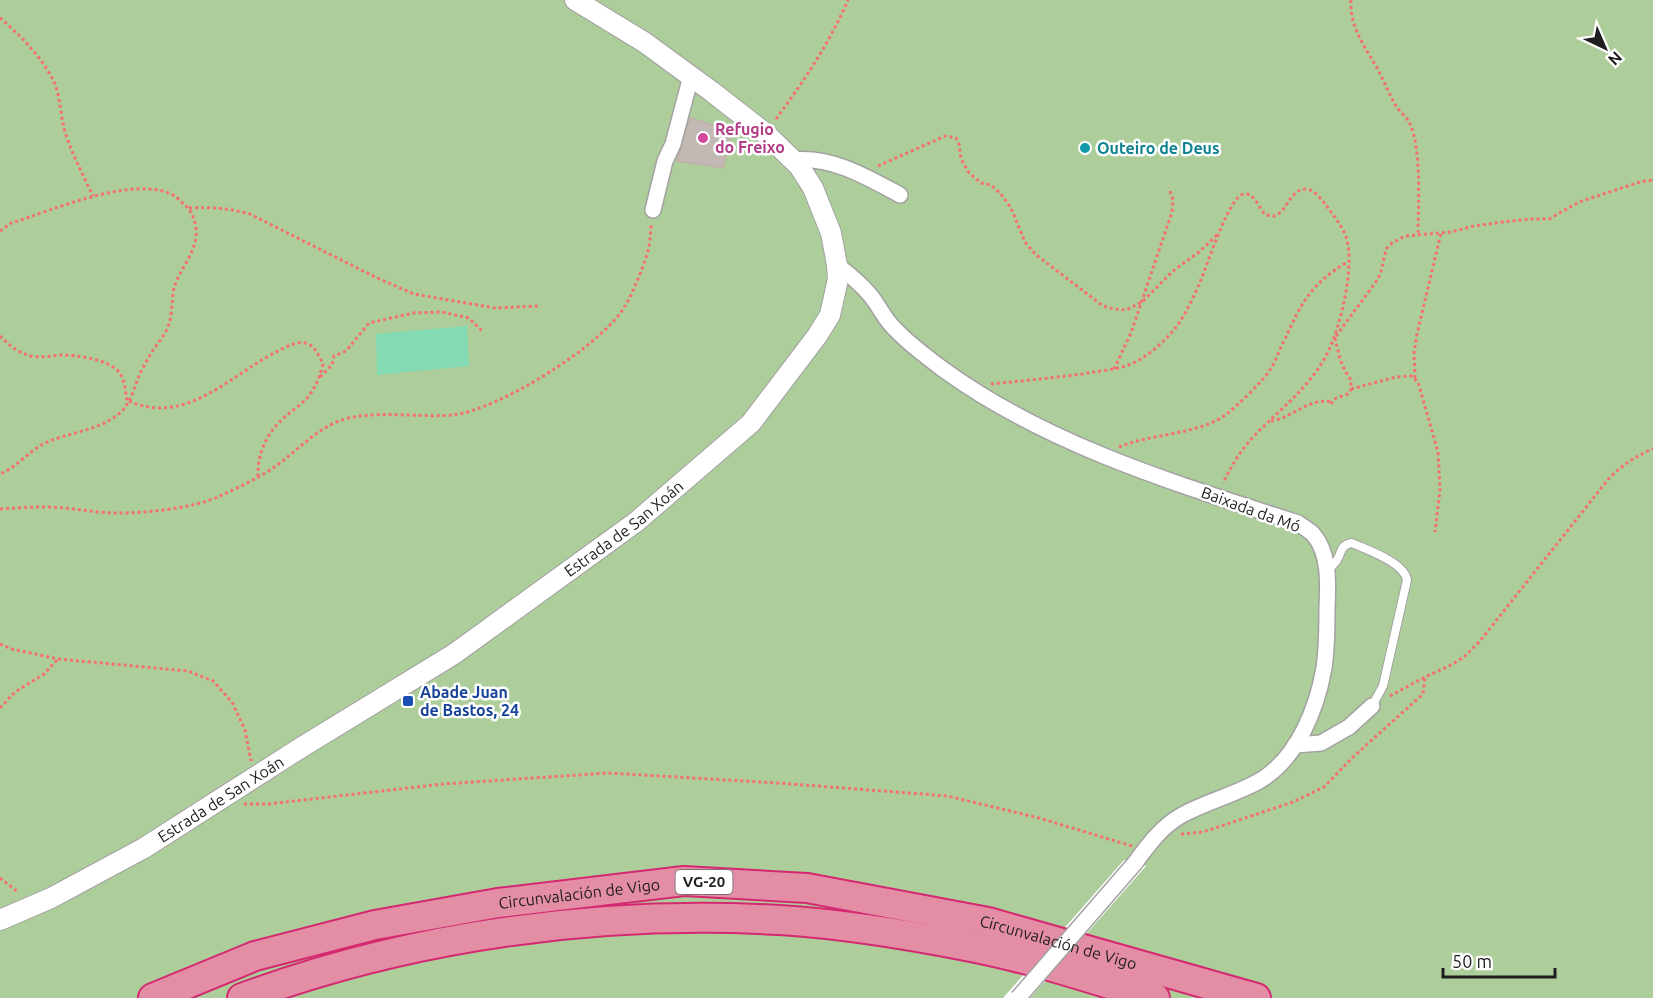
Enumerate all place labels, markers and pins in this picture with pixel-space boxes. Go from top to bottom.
place label: Refugio do Freixo [715,120,785,156]
marker: Refugio do Freixo [696,131,710,145]
place label: Outeiro de Deus [1097,139,1220,157]
marker: Outeiro de Deus [1078,141,1092,155]
place label: Abade Juan de Bastos, 24 [420,683,519,719]
marker: Abade Juan de Bastos, 24 [401,694,415,708]

